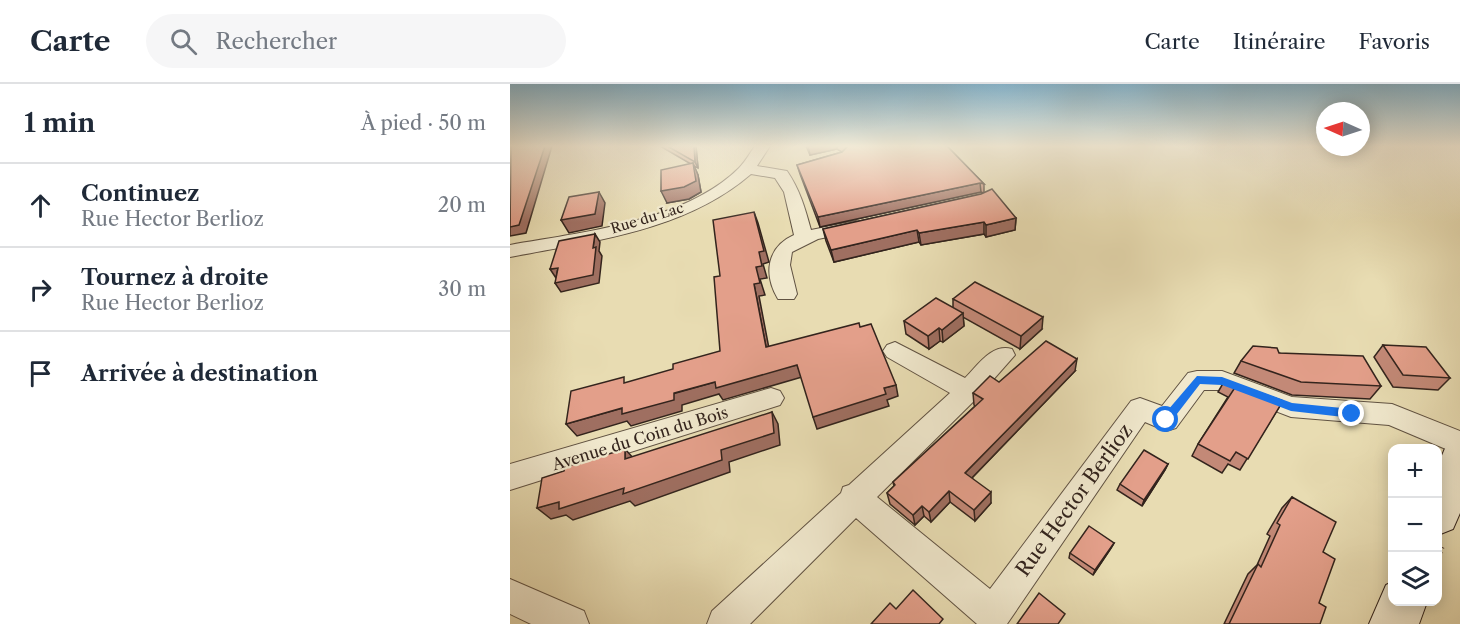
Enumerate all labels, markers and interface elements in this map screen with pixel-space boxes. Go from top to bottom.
search box [146,14,566,68]
text: Carte [30,24,110,58]
icon: search [167,25,200,58]
text: Rechercher [215,28,337,55]
text: Carte [1144,29,1200,54]
text: Itinéraire [1233,29,1326,54]
text: Favoris [1359,29,1430,54]
north arrow [1316,102,1370,156]
text: 1 min [24,107,95,139]
text: À pied · 50 m [361,111,486,135]
text: Continuez [81,180,200,207]
icon: ahead [24,189,57,222]
text: 20 m [438,193,486,217]
street label: Rue du Lac [608,198,686,238]
text: Rue Hector Berlioz [81,207,264,231]
text: Tournez à droite [81,264,268,291]
icon: right [24,273,57,306]
text: 30 m [438,277,486,301]
text: Rue Hector Berlioz [81,291,264,315]
icon: arrive [24,357,57,390]
text: Arrivée à destination [81,360,318,387]
route end [1338,400,1364,426]
street label: Avenue du Coin du Bois [549,402,730,475]
route start [1152,406,1178,432]
street label: Rue Hector Berlioz [1011,419,1137,581]
map controls [1388,444,1442,606]
button: + [1388,444,1442,498]
button: − [1388,498,1442,552]
button: layers [1388,552,1442,606]

